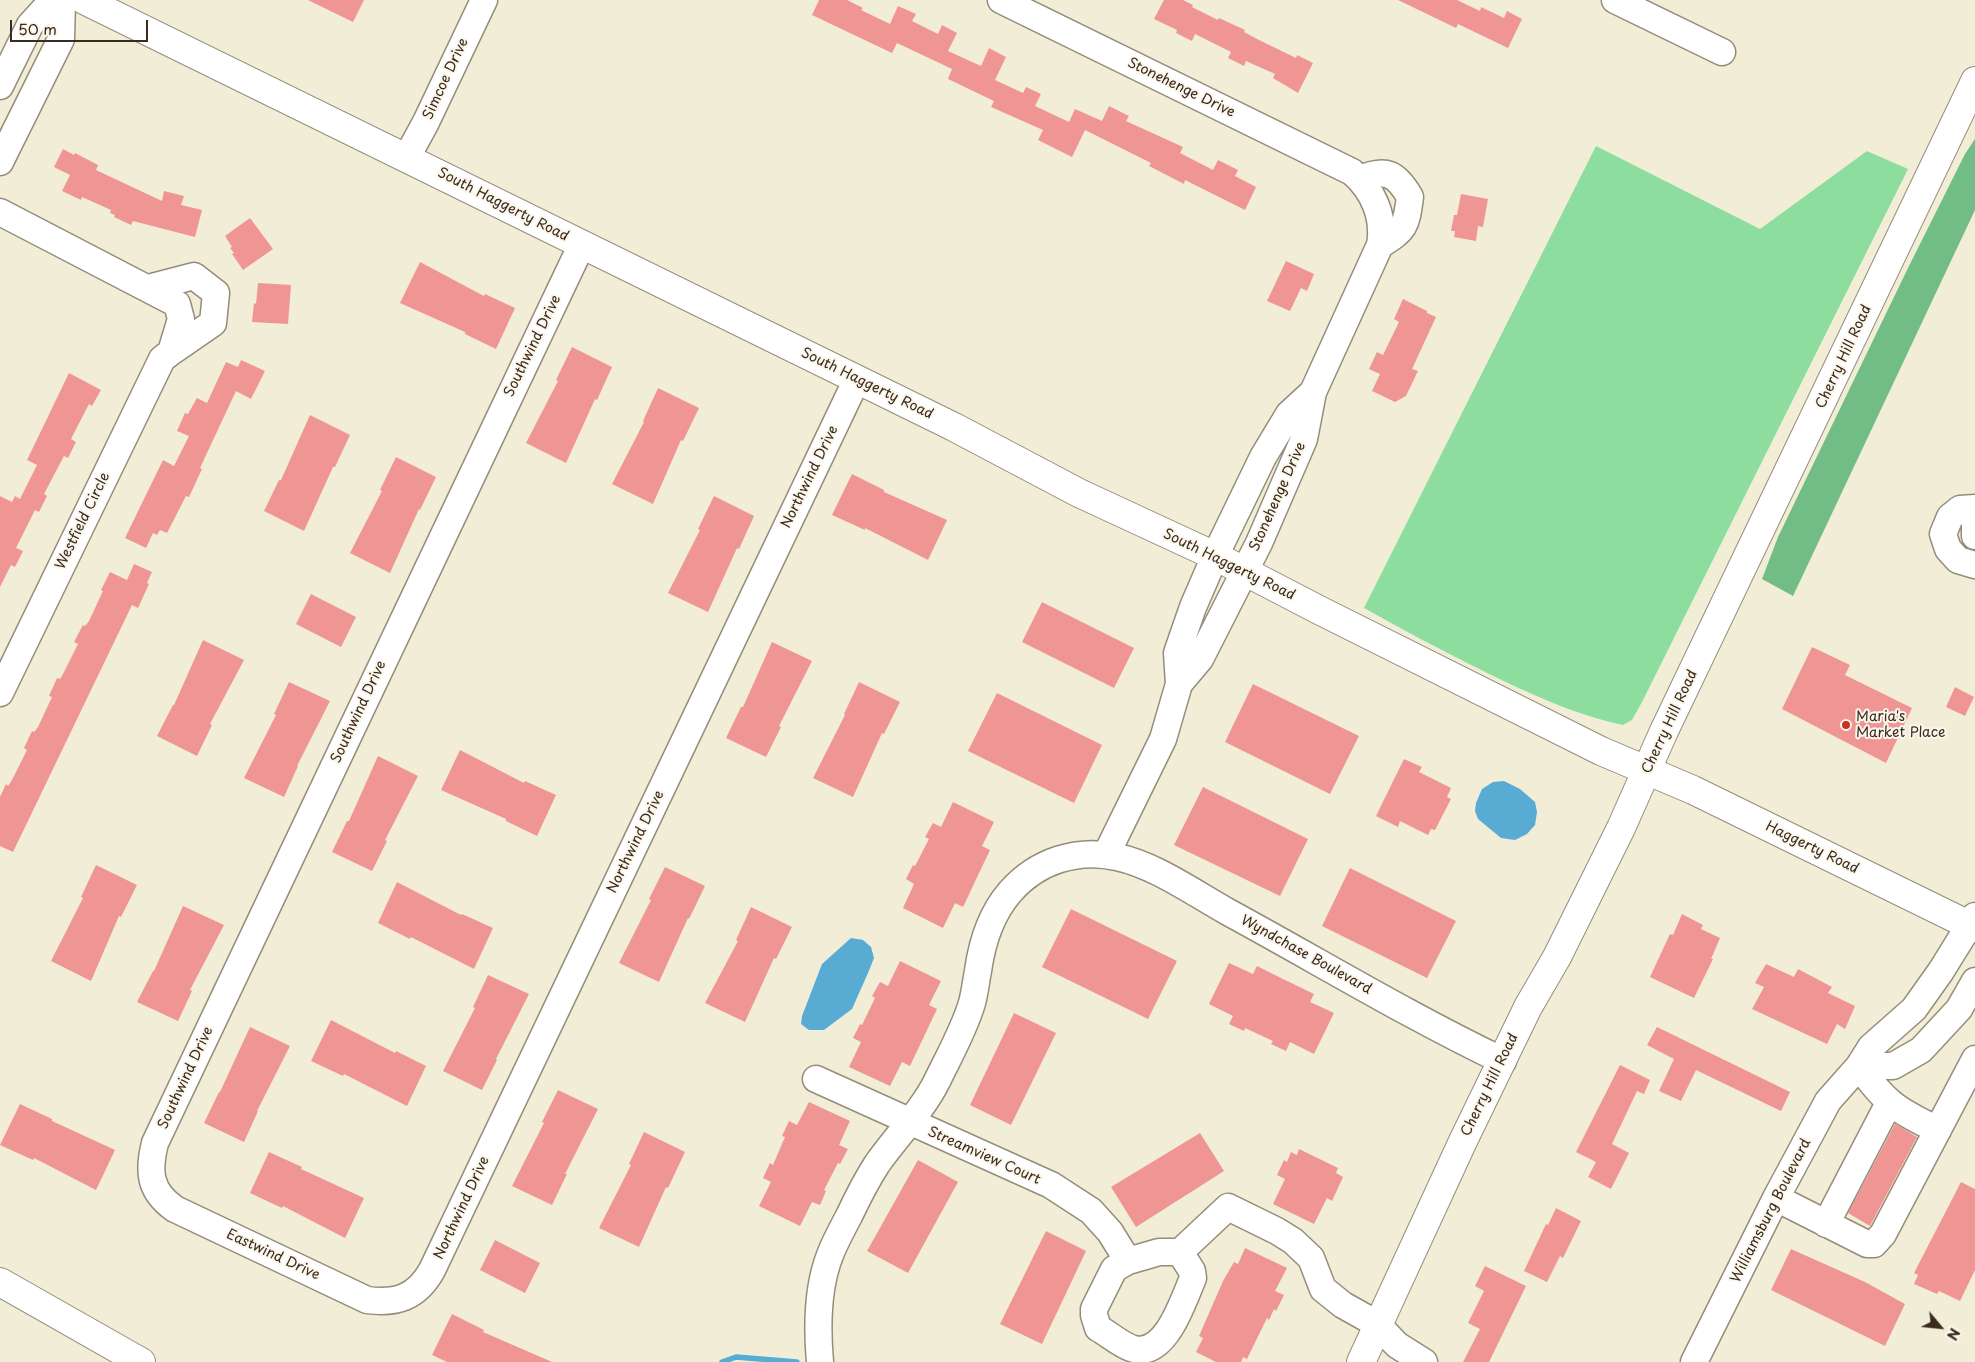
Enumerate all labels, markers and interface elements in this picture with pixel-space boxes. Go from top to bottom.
scale bar [12,10,150,42]
text: 50 m [18,17,57,40]
street label: Simcoe Drive [420,36,472,122]
street label: Stonehenge Drive [1124,55,1238,121]
street label: South Haggerty Road [435,165,571,245]
street label: Southwind Drive [501,292,565,400]
street label: Cherry Hill Road [1813,303,1875,411]
street label: South Haggerty Road [798,345,936,423]
street label: Northwind Drive [778,423,842,531]
street label: Stonehenge Drive [1246,440,1310,554]
street label: Westfield Circle [52,470,114,572]
street label: South Haggerty Road [1160,526,1298,604]
street label: Southwind Drive [328,658,390,766]
street label: Cherry Hill Road [1639,668,1701,776]
place label: Maria's Market Place [1856,709,1946,742]
marker: Maria's Market Place [1840,719,1852,731]
street label: Northwind Drive [604,788,668,896]
street label: Haggerty Road [1763,818,1861,878]
street label: Wyndchase Boulevard [1238,912,1374,998]
street label: Southwind Drive [155,1024,217,1132]
street label: Cherry Hill Road [1458,1031,1522,1139]
street label: Streamview Court [925,1124,1043,1188]
street label: Williamsburg Boulevard [1727,1136,1815,1286]
street label: Northwind Drive [431,1154,493,1262]
street label: Eastwind Drive [224,1226,322,1284]
north arrow [1915,1302,1965,1352]
text: N [1942,1324,1966,1344]

